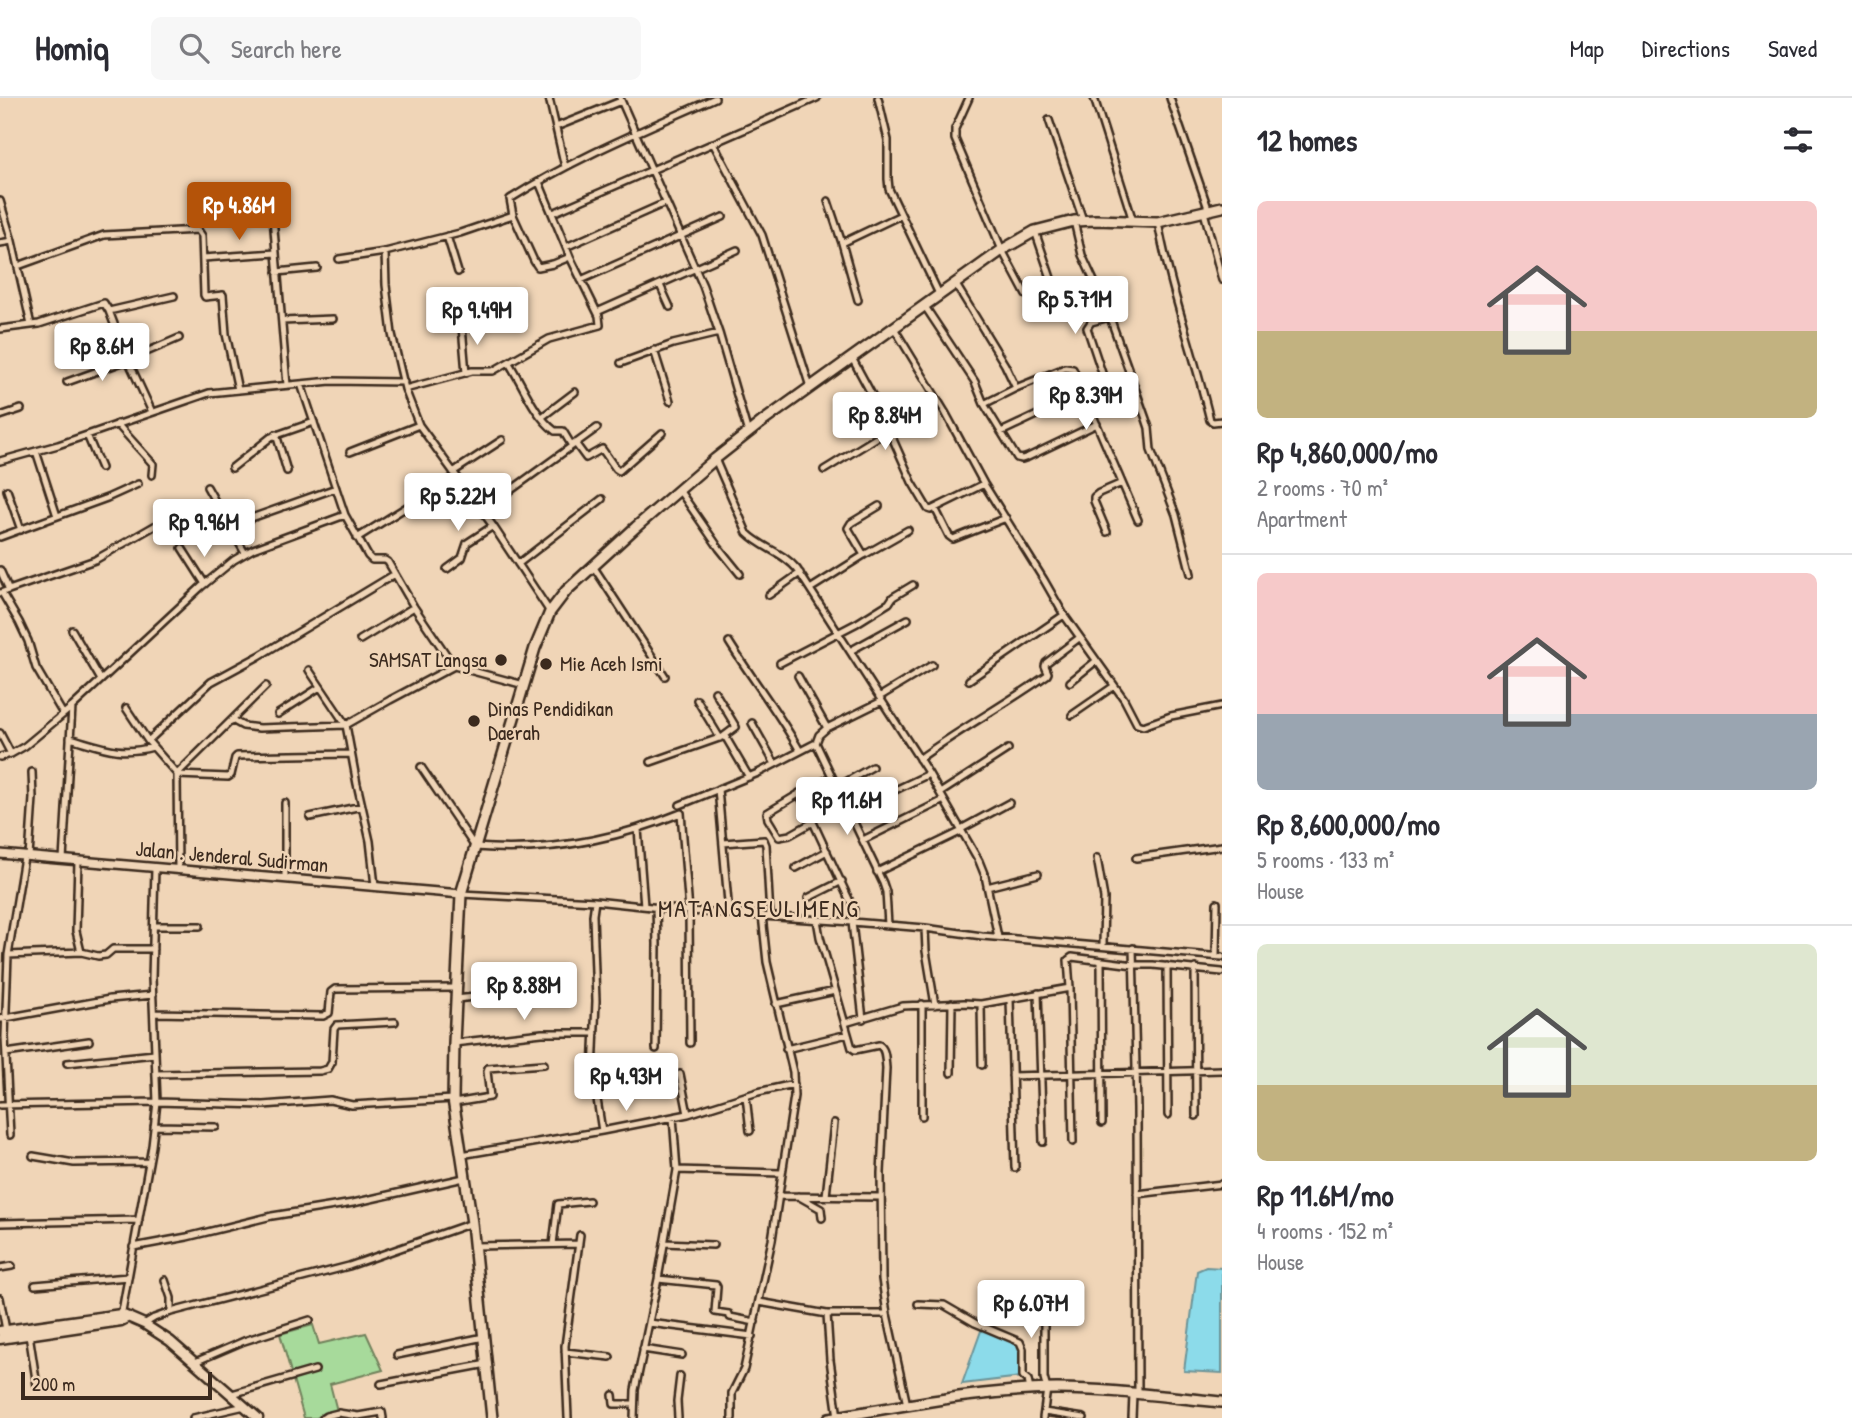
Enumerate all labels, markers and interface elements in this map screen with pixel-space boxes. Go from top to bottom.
search box [151,17,641,80]
text: Homiq [35,26,109,70]
icon: search [175,29,213,67]
text: Search here [231,31,342,66]
text: Map [1570,32,1604,64]
text: Directions [1642,32,1730,64]
text: Saved [1768,32,1817,64]
text: 12 homes [1257,120,1357,160]
icon: filters [1779,121,1817,159]
pin: Rp 4.86M [167,183,311,242]
text: Rp 4.86M [203,189,275,220]
icon: home [1474,247,1600,373]
pin: Rp 5.71M [1003,276,1147,336]
text: Rp 5.71M [1038,283,1112,314]
pin: Rp 9.49M [405,288,549,347]
text: Rp 9.49M [442,294,512,325]
pin: Rp 8.6M [37,324,167,383]
text: Rp 8.6M [70,330,134,361]
pin: Rp 8.39M [1014,372,1158,432]
text: Rp 8.39M [1050,379,1122,410]
pin: Rp 8.84M [813,392,957,452]
text: Rp 8.84M [849,399,921,430]
text: Rp 4,860,000/mo [1257,432,1438,472]
text: 2 rooms · 70 m² [1257,472,1388,503]
pin: Rp 5.22M [386,474,530,533]
text: Rp 5.22M [420,480,496,511]
pin: Rp 9.96M [132,500,276,559]
text: Apartment [1257,503,1347,534]
text: Rp 9.96M [169,506,239,537]
icon: home [1474,619,1600,745]
place label: SAMSAT Langsa [369,645,487,674]
place label: Mie Aceh Ismi [560,649,663,678]
marker: SAMSAT Langsa [493,652,509,668]
marker: Mie Aceh Ismi [538,656,554,672]
place label: Dinas Pendidikan Daerah [488,694,614,747]
marker: Dinas Pendidikan Daerah [466,713,482,729]
pin: Rp 11.6M [775,778,919,837]
text: Rp 11.6M [812,784,882,815]
text: Rp 8,600,000/mo [1257,804,1440,844]
street label: Jalan . Jenderal Sudirman [134,834,330,879]
text: 5 rooms · 133 m² [1257,844,1394,875]
text: House [1257,875,1304,906]
district label: MATANGSEULIMENG [658,892,860,924]
pin: Rp 8.88M [452,962,596,1022]
text: Rp 8.88M [487,969,561,1000]
icon: home [1474,990,1600,1116]
pin: Rp 4.93M [554,1054,698,1113]
text: Rp 4.93M [590,1060,662,1091]
text: Rp 11.6M/mo [1257,1175,1394,1215]
text: 4 rooms · 152 m² [1257,1215,1393,1246]
text: House [1257,1246,1304,1277]
pin: Rp 6.07M [959,1280,1103,1340]
text: Rp 6.07M [993,1287,1069,1318]
scale bar [21,1369,212,1401]
text: 200 m [32,1371,75,1397]

